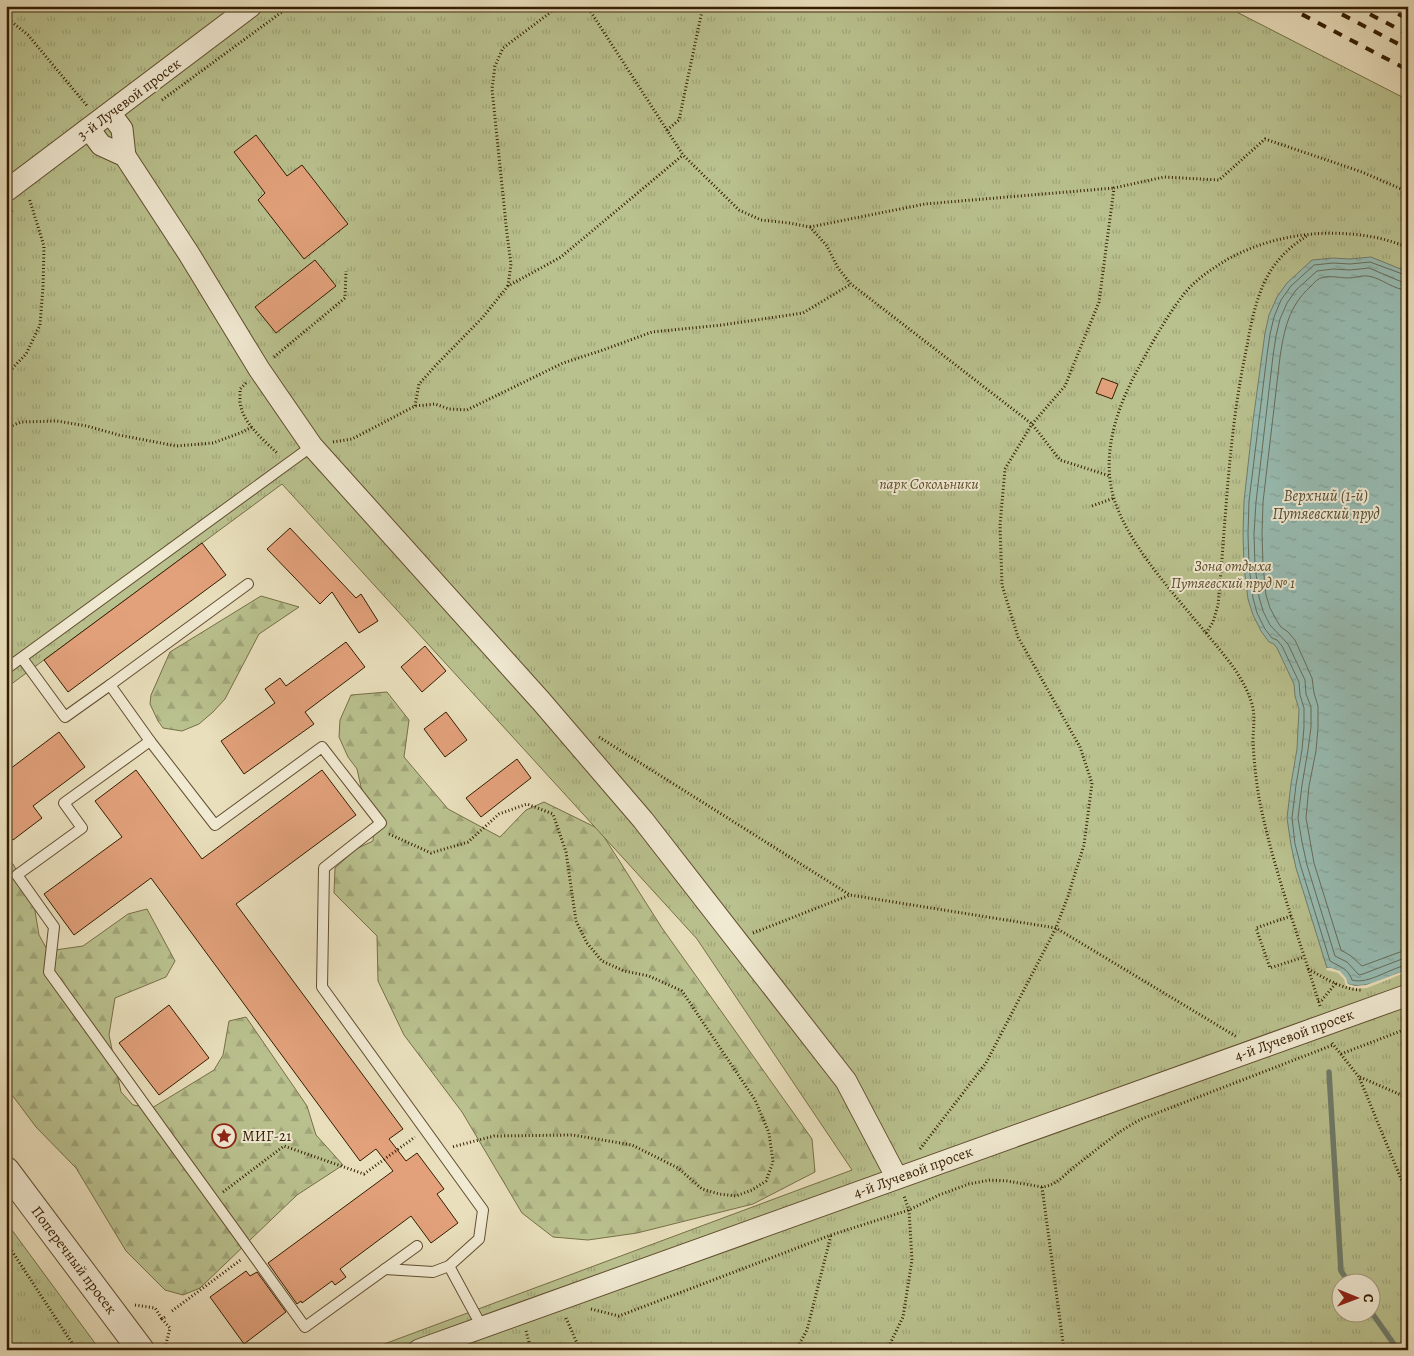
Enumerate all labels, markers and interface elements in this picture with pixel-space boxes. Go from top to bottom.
street label: 3-й Лучевой просек [73,53,185,145]
park label: парк Сокольники [879,474,979,494]
water label: Верхний (1-й) Путяевский пруд [1272,485,1380,525]
park label: Зона отдыха Путяевский пруд № 1 [1171,556,1295,593]
street label: 4-й Лучевой просек [1231,1004,1357,1066]
place icon: МИГ-21 [211,1123,237,1149]
place label: МИГ-21 [242,1126,291,1146]
street label: 4-й Лучевой просек [850,1141,976,1203]
street label: Поперечный просек [27,1202,121,1318]
north arrow [1332,1274,1382,1324]
text: С [1359,1294,1378,1303]

